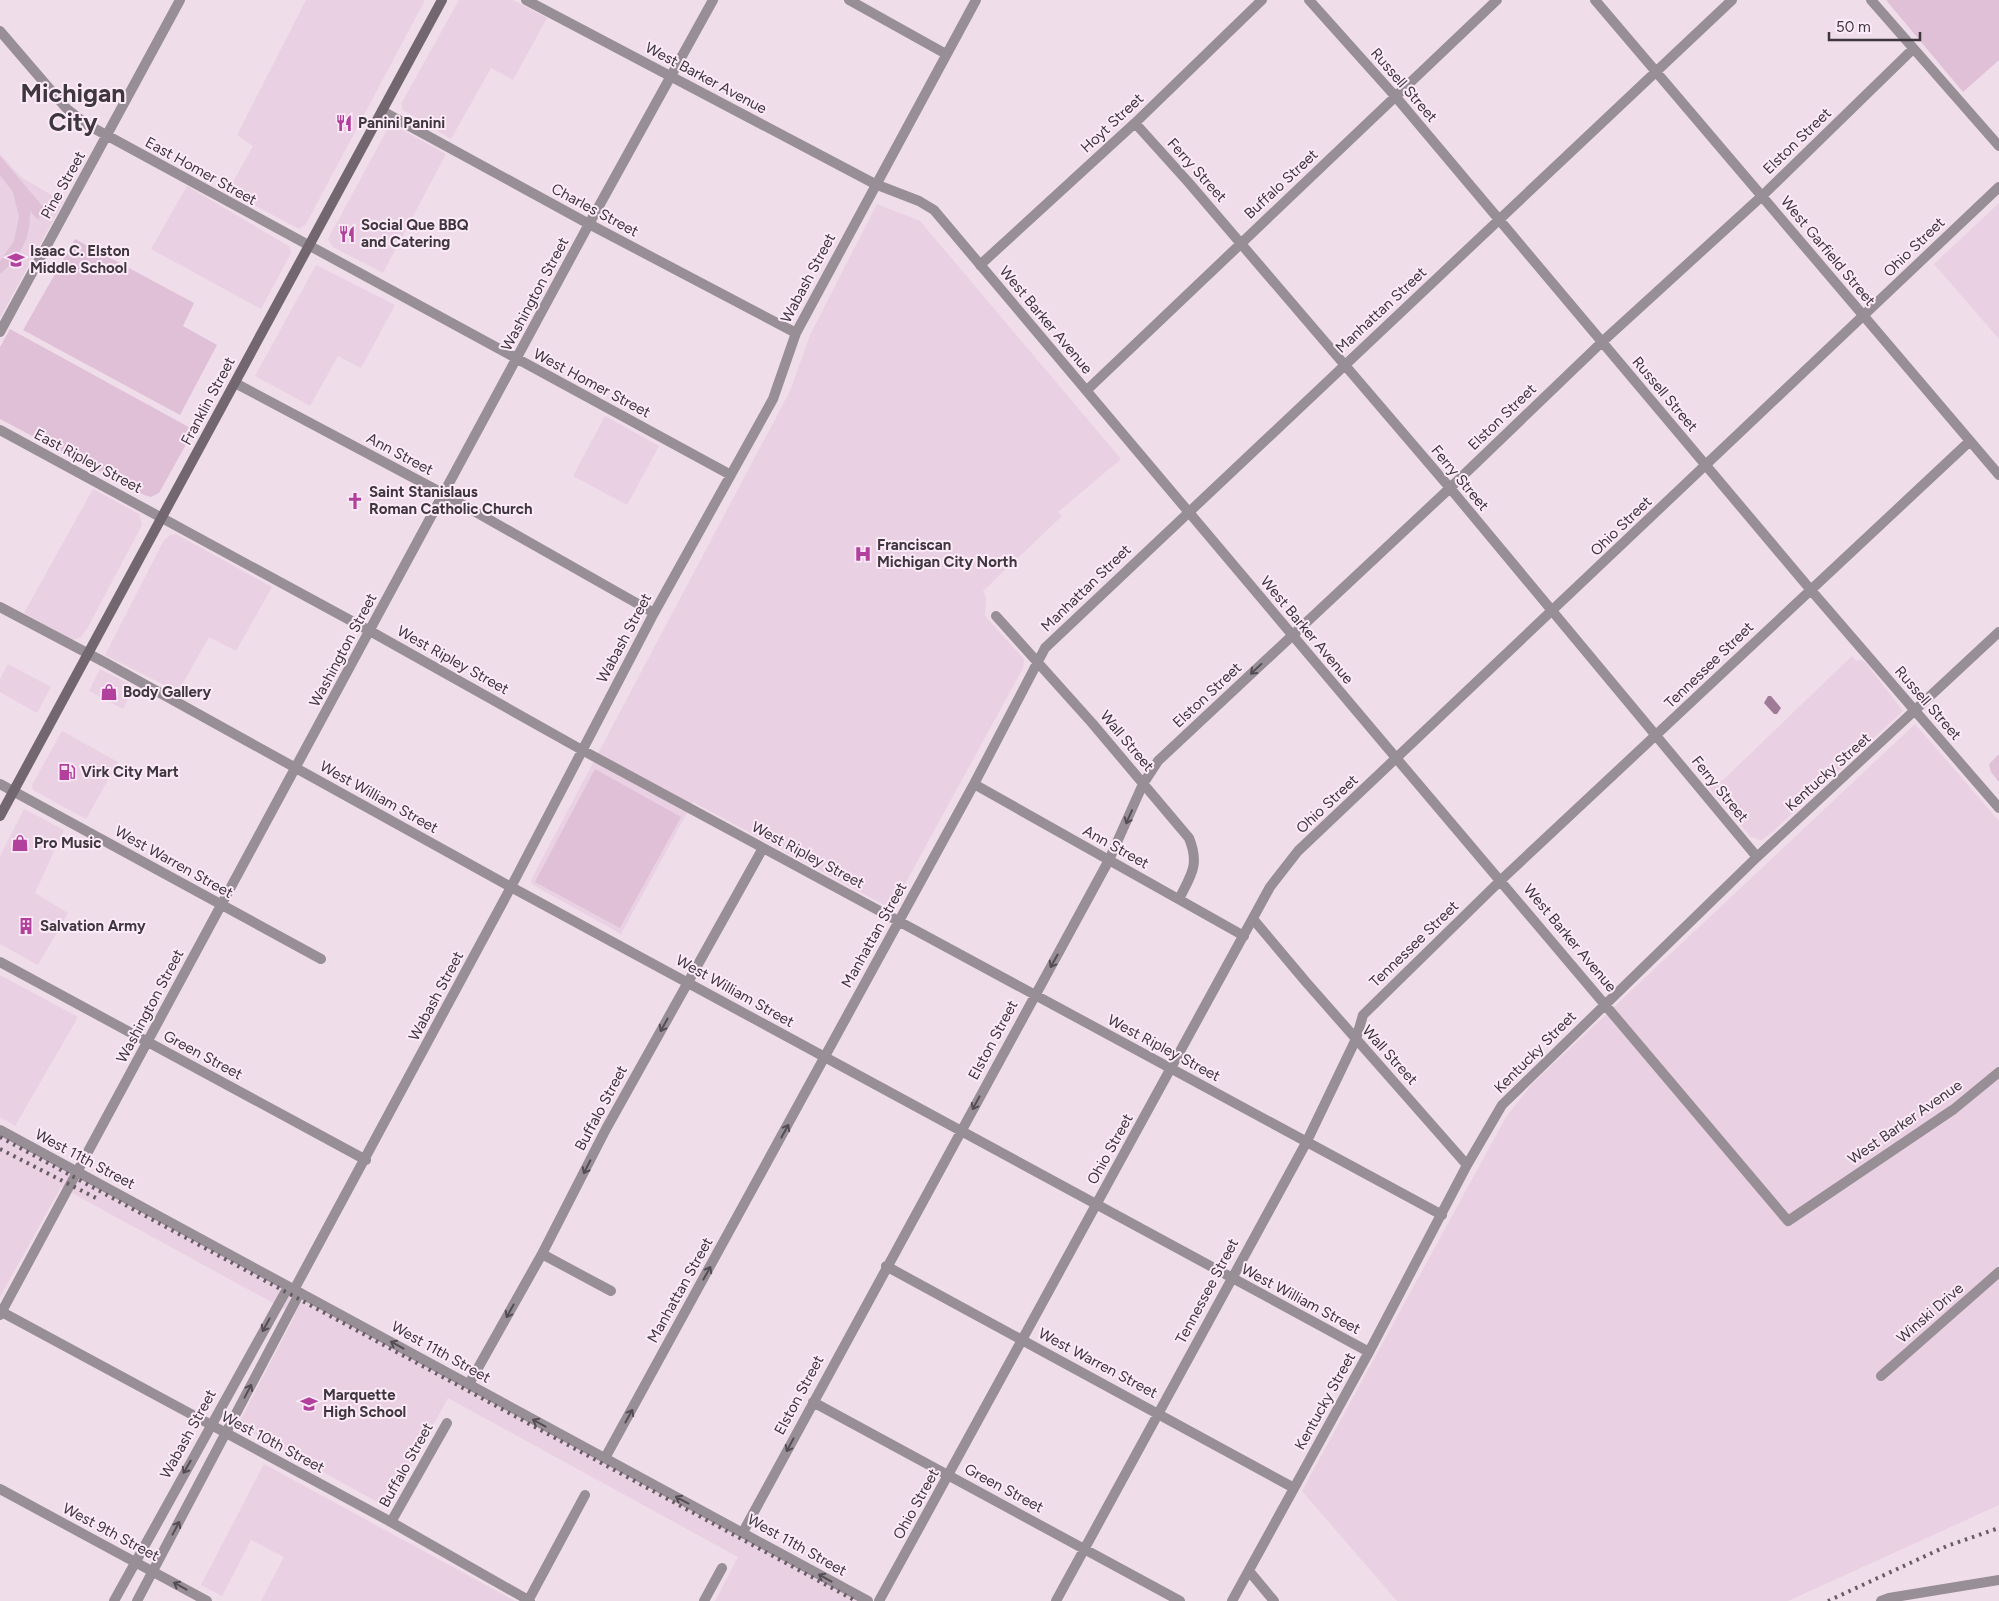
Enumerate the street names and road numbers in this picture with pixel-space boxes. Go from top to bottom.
street label: West Barker Avenue [642,38,770,118]
street label: Russell Street [1367,44,1441,126]
street label: Hoyt Street [1077,89,1147,157]
street label: Elston Street [1759,104,1835,178]
street label: East Homer Street [142,133,260,209]
street label: Ferry Street [1164,134,1231,206]
street label: Buffalo Street [1241,145,1322,223]
street label: Pine Street [37,148,89,222]
street label: Charles Street [548,179,642,241]
street label: West Garfield Street [1777,193,1879,310]
street label: Ohio Street [1880,213,1949,281]
street label: Wabash Street [777,230,839,326]
street label: Washington Street [498,234,573,354]
street label: West Barker Avenue [996,262,1096,378]
street label: Manhattan Street [1332,263,1430,357]
street label: West Homer Street [530,345,654,422]
street label: Russell Street [1628,353,1702,435]
street label: Franklin Street [177,354,239,448]
street label: Elston Street [1464,380,1540,454]
street label: East Ripley Street [31,425,145,497]
street label: Ann Street [364,429,437,479]
street label: Ferry Street [1427,442,1493,515]
street label: Ohio Street [1587,492,1656,560]
street label: Manhattan Street [1037,540,1135,635]
street label: West Barker Avenue [1257,572,1357,688]
street label: Washington Street [306,590,381,710]
street label: Wabash Street [593,590,655,686]
street label: Tennessee Street [1661,618,1757,712]
street label: West Ripley Street [394,622,512,698]
street label: Elston Street [1169,658,1245,731]
street label: Russell Street [1891,662,1965,744]
street label: Wall Street [1096,707,1158,775]
street label: Kentucky Street [1782,729,1875,815]
street label: Ferry Street [1688,752,1752,826]
street label: West William Street [317,757,442,837]
street label: Ohio Street [1292,771,1362,837]
street label: West Ripley Street [749,818,868,892]
street label: West Warren Street [112,822,236,902]
street label: Ann Street [1080,822,1152,873]
street label: Manhattan Street [838,879,911,991]
street label: West Barker Avenue [1520,880,1620,996]
street label: Tennessee Street [1366,897,1462,991]
street label: Washington Street [113,946,188,1066]
street label: Wabash Street [405,948,467,1044]
street label: West William Street [673,951,798,1031]
street label: Elston Street [964,997,1022,1083]
street label: Kentucky Street [1490,1007,1580,1097]
street label: West Ripley Street [1105,1011,1224,1085]
street label: Wall Street [1359,1022,1422,1089]
street label: Green Street [160,1027,246,1084]
street label: Buffalo Street [571,1062,631,1154]
street label: West Barker Avenue [1845,1076,1965,1168]
street label: Ohio Street [1083,1110,1137,1187]
street label: West 11th Street [32,1125,138,1193]
street label: Manhattan Street [644,1234,717,1346]
street label: Tennessee Street [1172,1235,1242,1347]
street label: West William Street [1238,1260,1364,1338]
street label: Winski Drive [1893,1279,1967,1347]
street label: West 11th Street [388,1317,494,1387]
street label: West Warren Street [1035,1324,1161,1402]
street label: Kentucky Street [1291,1349,1359,1453]
street label: Elston Street [770,1352,828,1438]
street label: Wabash Street [156,1386,220,1482]
street label: West 10th Street [218,1407,328,1477]
street label: Buffalo Street [375,1419,437,1510]
street label: Green Street [961,1460,1047,1517]
street label: Ohio Street [889,1465,943,1542]
street label: West 9th Street [60,1499,163,1565]
street label: West 11th Street [744,1510,850,1580]

